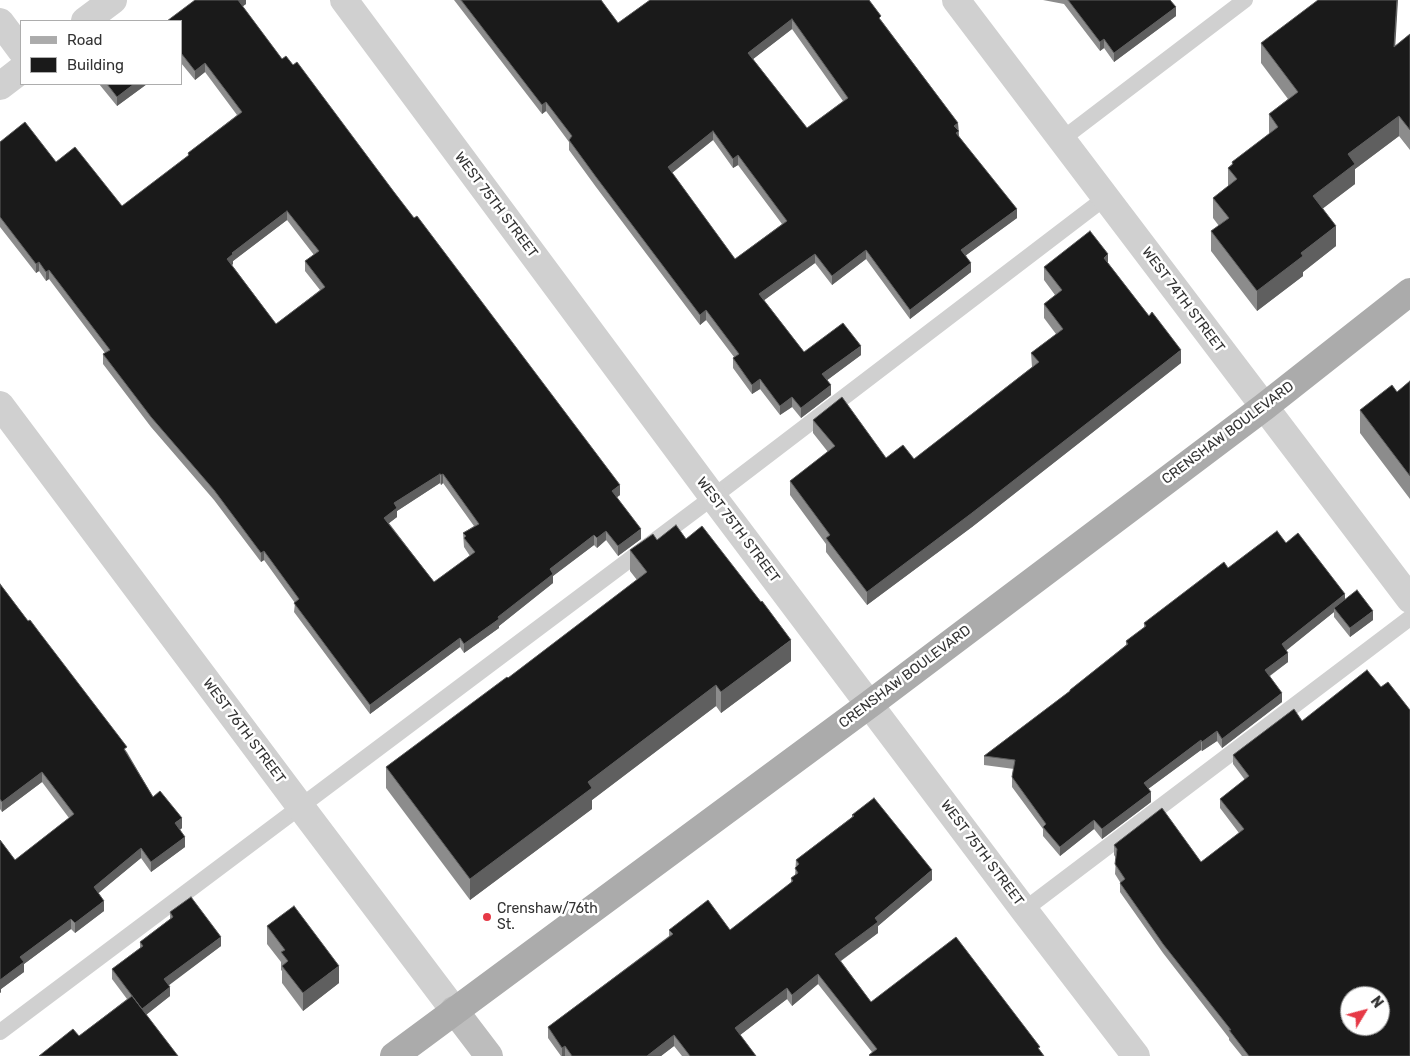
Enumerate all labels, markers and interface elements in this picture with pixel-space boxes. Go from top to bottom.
legend [20,20,182,85]
text: Road [67,31,103,49]
text: Building [67,56,124,74]
street label: WEST 75TH STREET [451,149,541,261]
street label: WEST 74TH STREET [1138,244,1228,356]
street label: CRENSHAW BOULEVARD [1159,378,1297,488]
street label: WEST 75TH STREET [693,474,783,586]
street label: CRENSHAW BOULEVARD [836,622,974,732]
street label: WEST 76TH STREET [199,675,289,787]
street label: WEST 75TH STREET [937,797,1027,909]
place label: Crenshaw/76th St. [497,901,598,934]
marker: Crenshaw/76th St. [481,911,493,923]
north arrow [1340,986,1390,1036]
text: N [1367,993,1386,1011]

